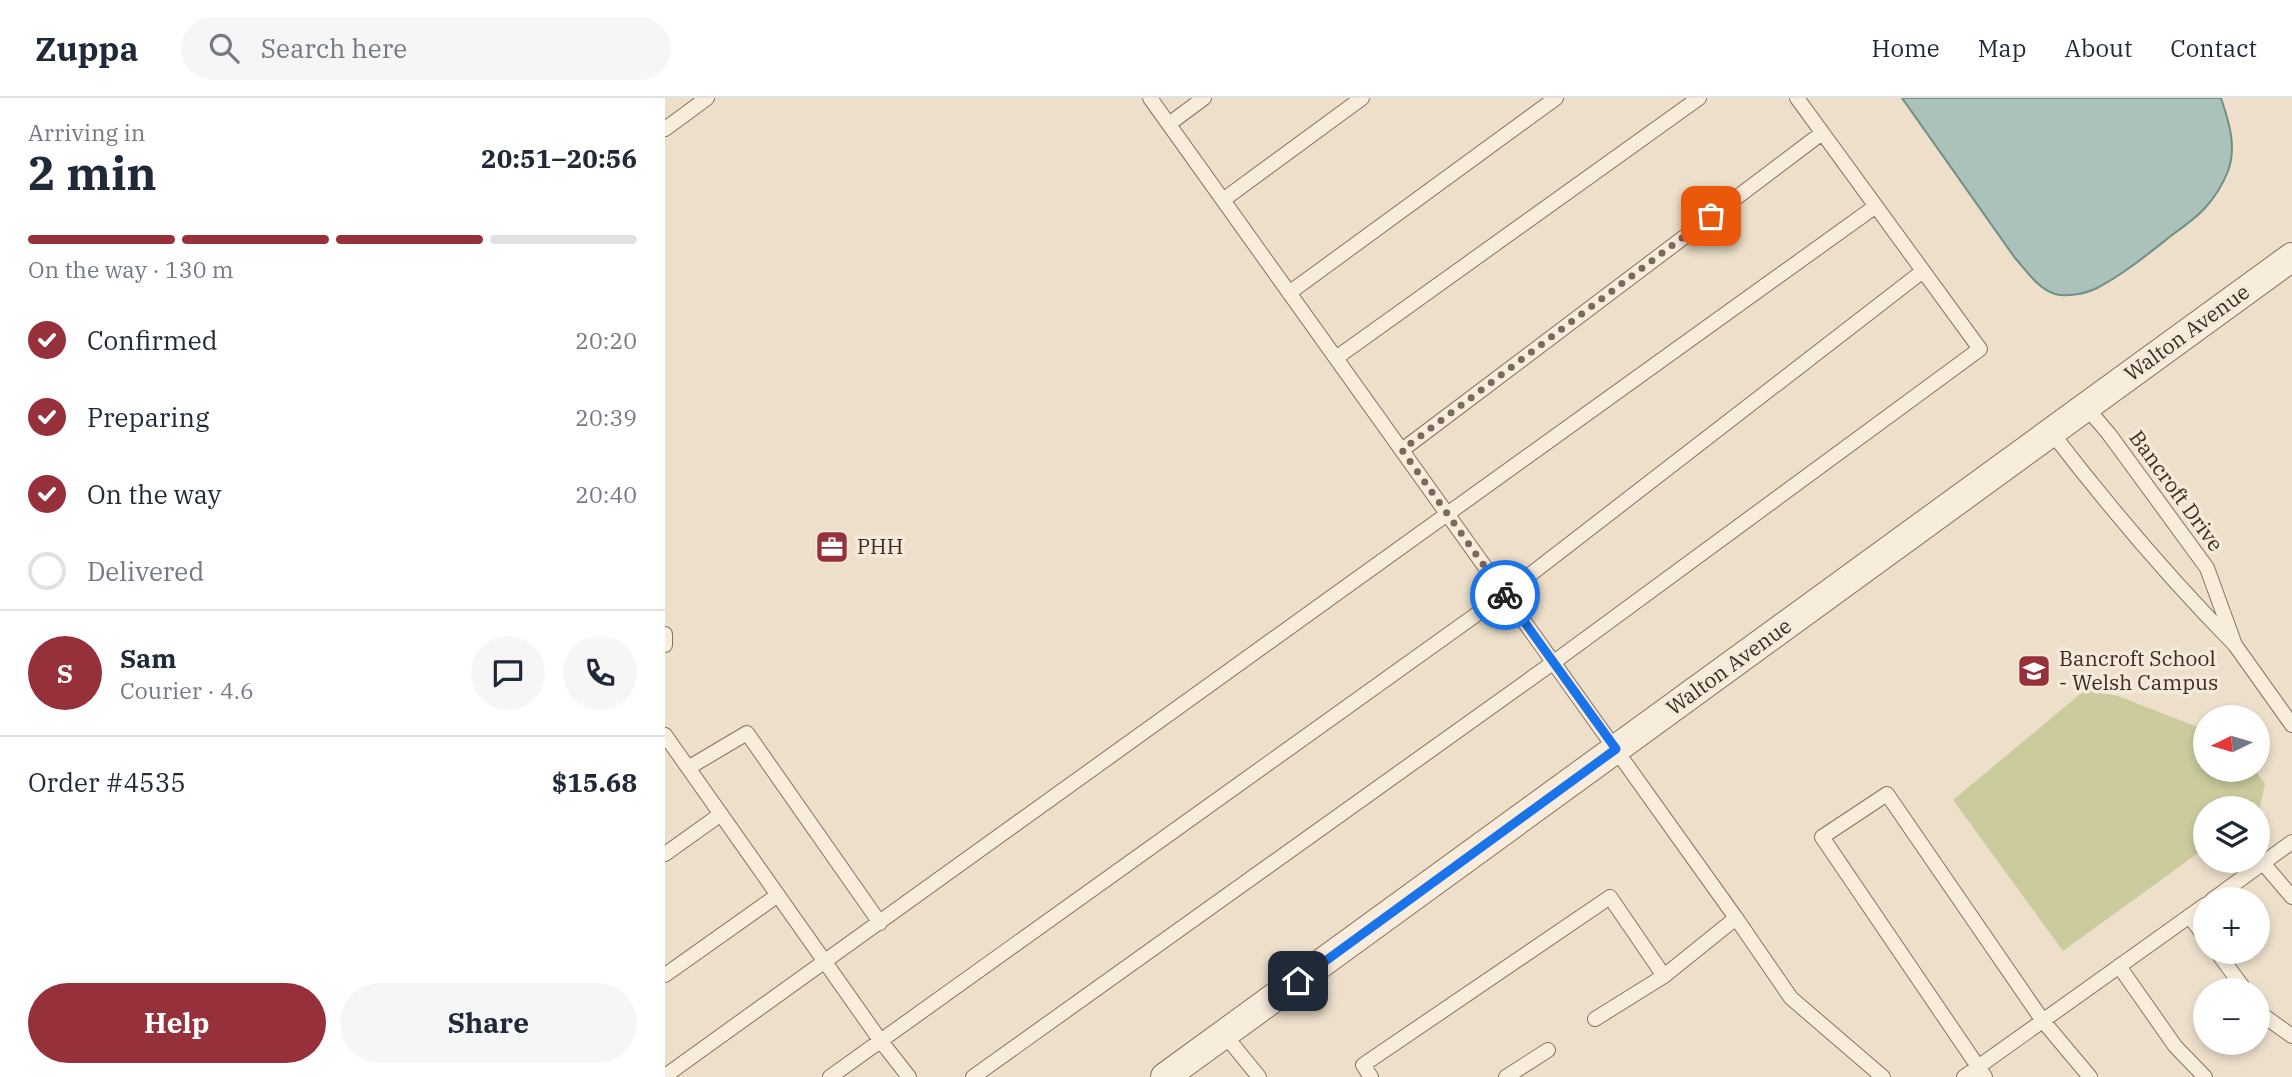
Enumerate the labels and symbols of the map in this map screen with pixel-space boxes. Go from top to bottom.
pin [1681,186,1741,246]
street label: Walton Avenue [2118,277,2255,387]
street label: Bancroft Drive [2123,424,2230,557]
office icon: PHH [813,528,851,566]
place label: PHH [857,532,903,560]
courier [1470,560,1540,630]
street label: Walton Avenue [1660,611,1797,721]
place label: Bancroft School - Welsh Campus [2059,644,2218,696]
school or university icon: Bancroft School - Welsh Campus [2015,652,2053,690]
north arrow [2193,705,2270,782]
pin [1268,951,1328,1011]

